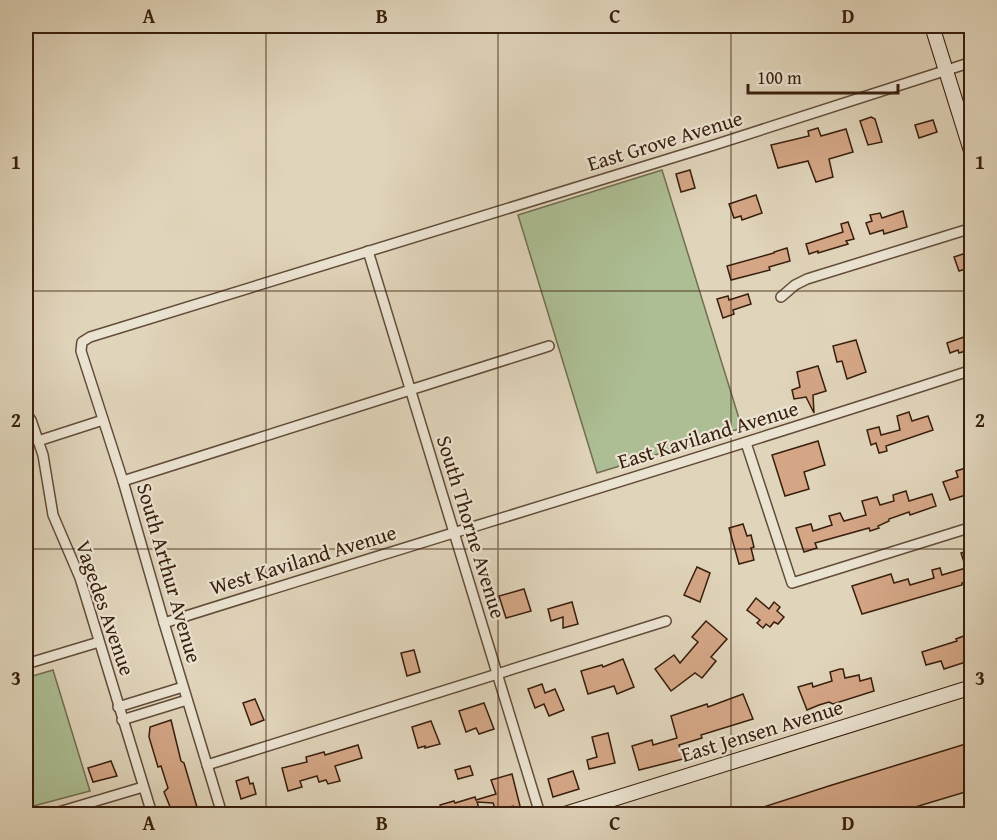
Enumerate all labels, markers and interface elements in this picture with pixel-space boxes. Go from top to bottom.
text: A [143,1,156,30]
text: B [376,1,388,30]
text: C [609,1,621,30]
text: D [841,1,855,30]
scale bar [748,57,898,95]
text: 100 m [757,64,802,91]
street label: East Grove Avenue [583,102,746,179]
text: 1 [11,147,21,176]
text: 1 [975,147,985,176]
street label: East Kaviland Avenue [614,392,802,477]
text: 2 [11,405,21,434]
text: 2 [975,405,985,434]
street label: South Thorne Avenue [429,432,514,622]
street label: South Arthur Avenue [129,479,210,667]
street label: West Kaviland Avenue [206,516,400,603]
street label: Vagedes Avenue [68,536,143,680]
text: 3 [11,663,21,692]
text: 3 [975,663,985,692]
street label: East Jensen Avenue [677,691,847,770]
text: A [143,808,156,837]
text: B [376,808,388,837]
text: C [609,808,621,837]
text: D [841,808,855,837]

